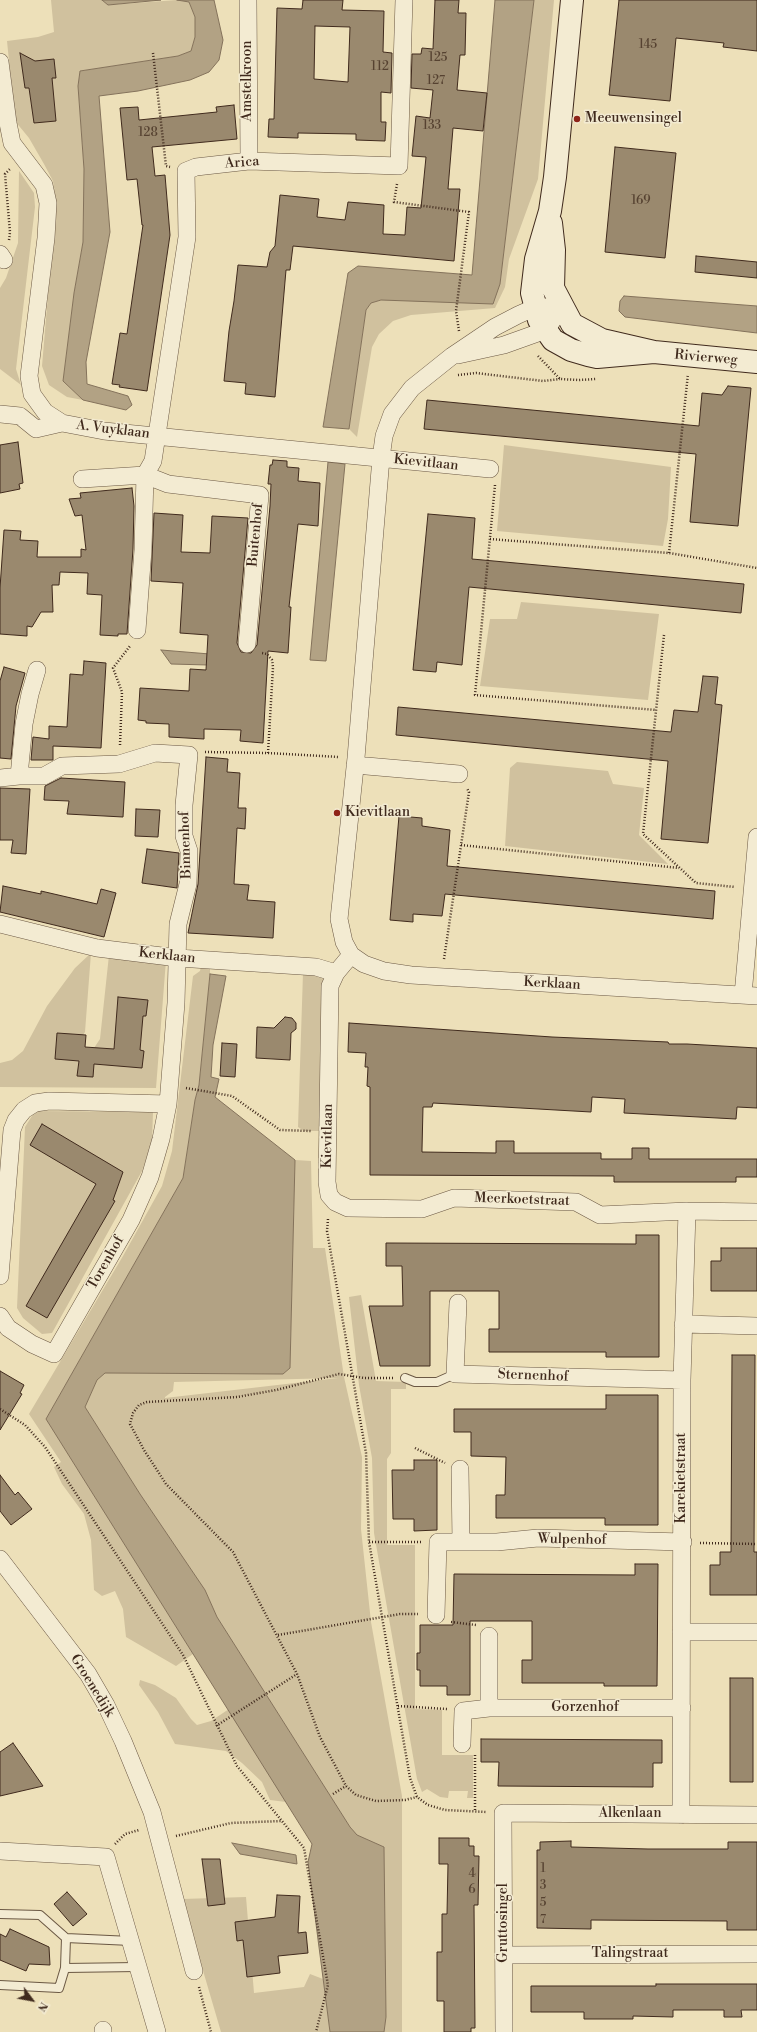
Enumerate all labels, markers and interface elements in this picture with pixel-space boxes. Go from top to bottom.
house number: 145 [639,38,657,52]
street label: Amstelkroon [240,40,256,122]
house number: 125 [429,51,447,65]
house number: 112 [371,60,389,74]
house number: 127 [427,74,445,88]
place label: Meeuwensingel [585,111,682,127]
marker: Meeuwensingel [572,114,582,124]
house number: 133 [423,119,441,133]
house number: 128 [138,126,158,140]
street label: Arica [224,153,260,173]
house number: 169 [631,194,651,208]
street label: Rivierweg [674,347,738,369]
street label: A. Vuyklaan [75,417,151,443]
street label: Kievitlaan [393,451,459,475]
street label: Buitenhof [245,503,267,567]
place label: Kievitlaan [345,805,410,821]
marker: Kievitlaan [332,808,342,818]
street label: Binnenhof [176,811,196,879]
street label: Kerklaan [138,945,196,967]
street label: Kerklaan [523,974,581,994]
street label: Kievitlaan [319,1103,337,1169]
street label: Meerkoetstraat [474,1190,570,1210]
street label: Torenhof [84,1233,128,1293]
street label: Sternenhof [497,1366,569,1386]
street label: Karekietstraat [674,1432,690,1524]
street label: Wulpenhof [537,1531,607,1549]
street label: Groenedijk [66,1652,118,1720]
street label: Gorzenhof [551,1700,619,1716]
street label: Alkenlaan [598,1806,662,1822]
house number: 1 [540,1862,546,1876]
house number: 4 [468,1867,476,1881]
house number: 3 [540,1879,546,1893]
house number: 6 [468,1883,476,1897]
street label: Gruttosingel [496,1883,512,1963]
house number: 5 [540,1896,546,1910]
house number: 7 [540,1913,546,1927]
street label: Talingstraat [592,1946,668,1962]
north arrow [12,1980,52,2020]
text: N [34,1999,50,2014]

